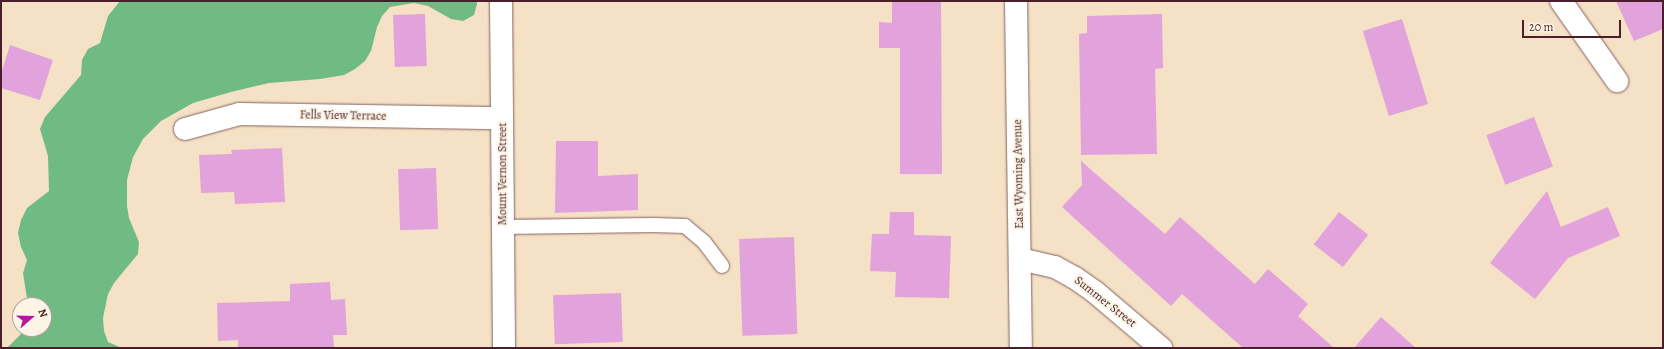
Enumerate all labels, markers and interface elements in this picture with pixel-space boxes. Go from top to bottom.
scale bar [1524,12,1623,38]
text: 20 m [1529,19,1553,35]
street label: Fells View Terrace [300,108,386,124]
street label: East Wyoming Avenue [1011,119,1027,229]
street label: Mount Vernon Street [496,123,510,225]
street label: Summer Street [1071,273,1139,331]
north arrow [12,297,52,337]
text: N [34,307,51,319]

